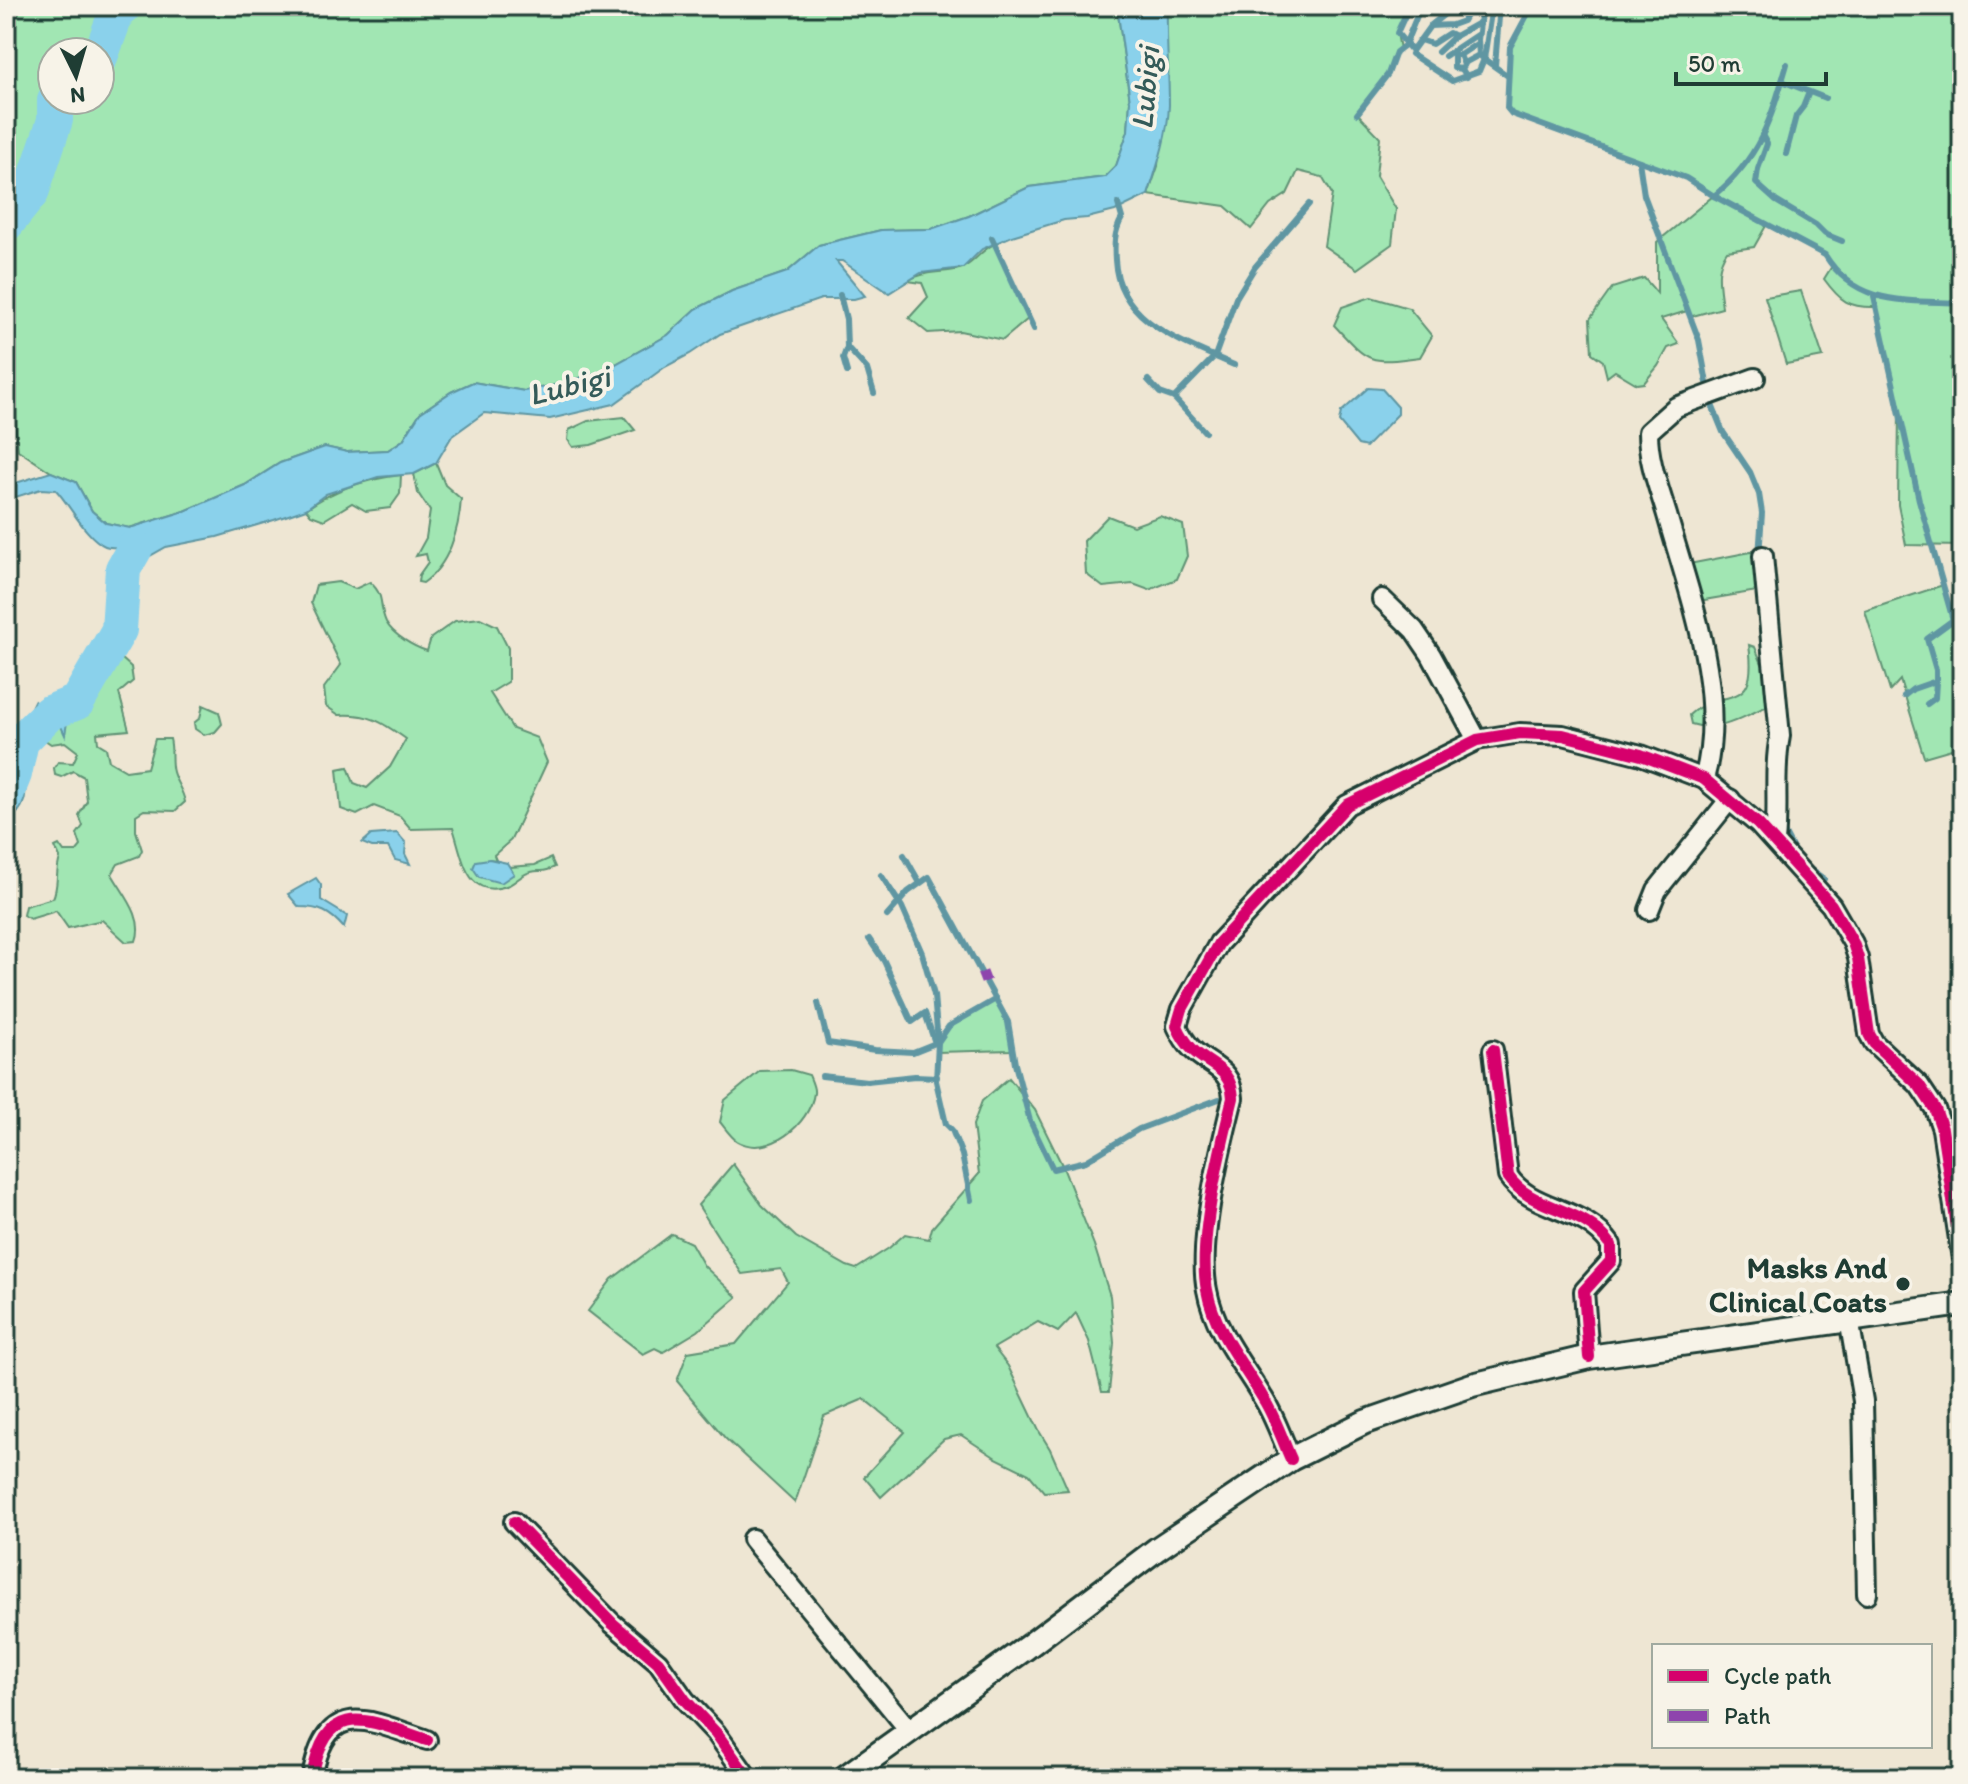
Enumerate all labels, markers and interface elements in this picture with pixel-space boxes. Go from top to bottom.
north arrow [36,36,116,116]
scale bar [1676,36,1826,86]
water label: Lubigi [1122,42,1168,131]
text: 50 m [1688,49,1741,78]
text: N [69,81,86,110]
water label: Lubigi [524,356,617,413]
place label: Masks And Clinical Coats [1709,1249,1888,1320]
marker: Masks And Clinical Coats [1894,1275,1912,1293]
legend [1652,1644,1932,1748]
text: Cycle path [1724,1661,1831,1690]
text: Path [1724,1701,1771,1730]

